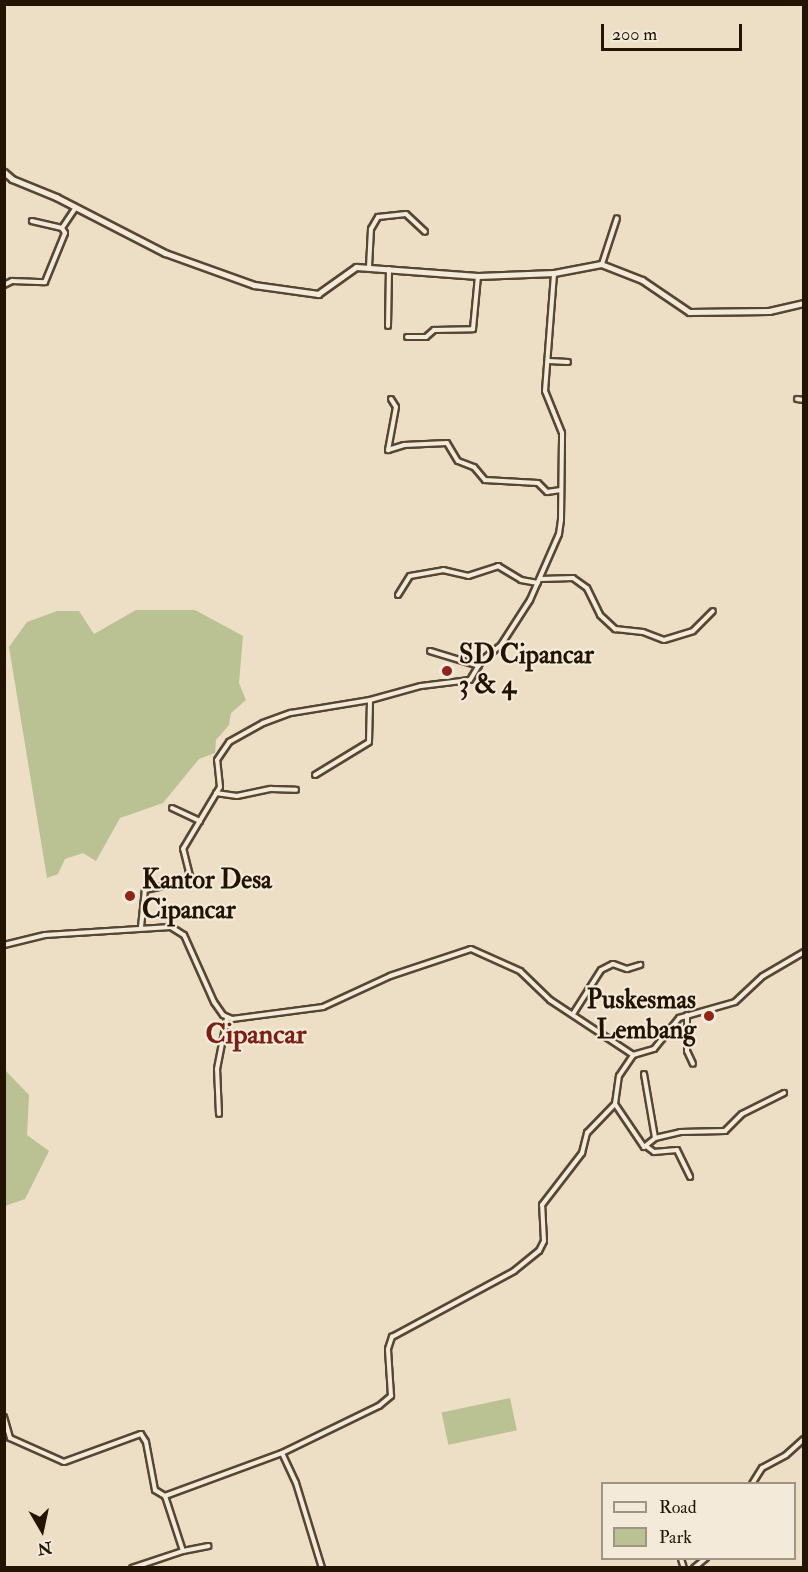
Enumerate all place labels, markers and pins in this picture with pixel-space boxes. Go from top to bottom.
place label: SD Cipancar 3 & 4 [459,640,594,702]
marker: SD Cipancar 3 & 4 [440,664,454,678]
place label: Kantor Desa Cipancar [142,865,272,927]
marker: Kantor Desa Cipancar [123,889,137,903]
place label: Puskesmas Lembang [587,985,696,1046]
marker: Puskesmas Lembang [700,1007,718,1025]

